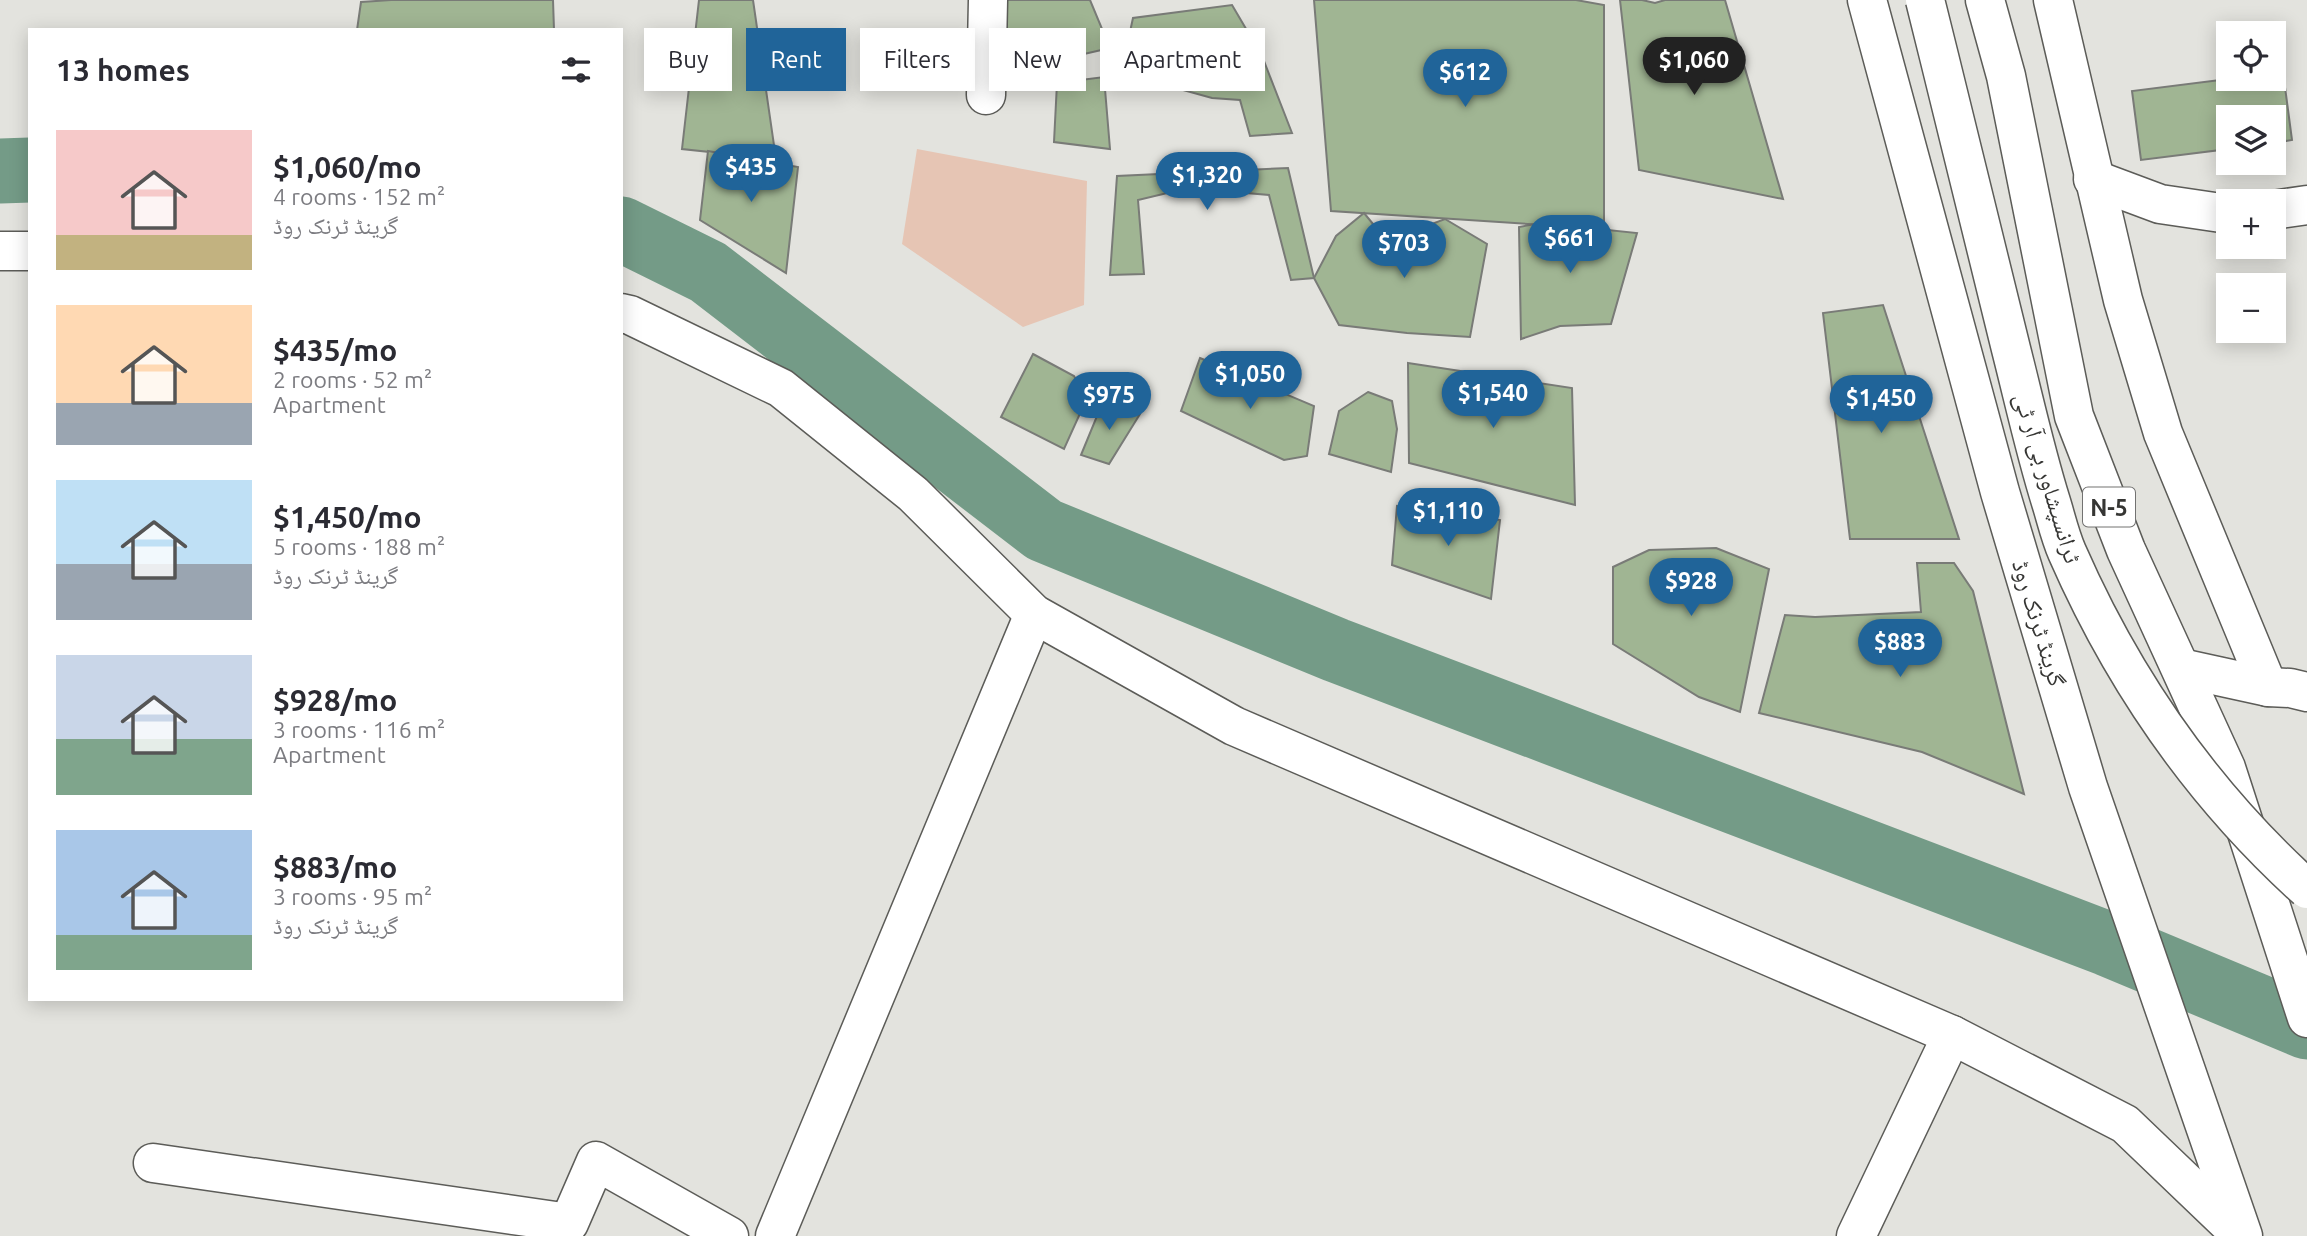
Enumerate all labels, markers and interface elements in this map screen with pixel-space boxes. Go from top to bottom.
map controls [2216,21,2286,343]
button: locate [2216,21,2286,91]
chip: Buy [644,28,732,91]
chip: Rent [746,28,846,91]
chip: Filters [860,28,975,91]
chip: New [989,28,1086,91]
chip: Apartment [1100,28,1265,91]
pin: $1,060 [1637,38,1751,97]
text: $1,060 [1659,47,1729,72]
pin: $612 [1424,50,1506,109]
icon: filters [557,51,595,89]
text: 13 homes [56,53,190,87]
text: $612 [1439,59,1491,84]
button: layers [2216,105,2286,175]
pin: $435 [710,144,792,204]
text: $1,060/mo [273,150,422,184]
pin: $1,320 [1150,152,1264,212]
text: $435 [725,154,777,179]
icon: home [112,158,196,242]
text: $1,320 [1172,162,1242,187]
text: 4 rooms · 152 m² [273,184,445,209]
button: + [2216,189,2286,259]
text: گرینڈ ٹرنک روڈ [273,213,398,238]
pin: $661 [1529,216,1611,275]
pin: $703 [1363,220,1445,280]
text: $661 [1544,225,1596,250]
text: $703 [1378,230,1430,255]
button: − [2216,273,2286,343]
icon: home [112,333,196,417]
text: $435/mo [273,333,397,367]
pin: $1,050 [1193,352,1307,411]
text: $1,050 [1215,361,1285,386]
text: 2 rooms · 52 m² [273,367,432,392]
pin: $1,540 [1436,370,1550,430]
pin: $975 [1068,372,1150,432]
pin: $1,450 [1824,376,1938,435]
text: $1,540 [1458,380,1528,405]
text: $975 [1083,382,1135,407]
text: $1,450 [1846,385,1916,410]
street label: ٹرانسپشاور بی آر ٹی [2008,390,2087,567]
text: Apartment [273,392,386,417]
road number: N-5 [2083,488,2135,526]
pin: $1,110 [1391,489,1505,548]
text: $1,110 [1413,498,1483,523]
text: $1,450/mo [273,500,422,534]
icon: home [112,508,196,592]
text: 5 rooms · 188 m² [273,534,445,559]
street label: گرینڈ ٹرنک روڈ [2007,556,2071,690]
pin: $928 [1650,558,1732,618]
text: گرینڈ ٹرنک روڈ [273,563,398,588]
text: $928 [1665,568,1717,593]
pin: $883 [1859,620,1941,679]
text: $883 [1874,629,1926,654]
icon: home [112,683,196,767]
text: $928/mo [273,683,397,717]
text: 3 rooms · 116 m² [273,717,445,742]
text: Apartment [273,742,386,767]
text: $883/mo [273,850,397,884]
icon: home [112,858,196,942]
text: 3 rooms · 95 m² [273,884,432,909]
text: گرینڈ ٹرنک روڈ [273,913,398,938]

